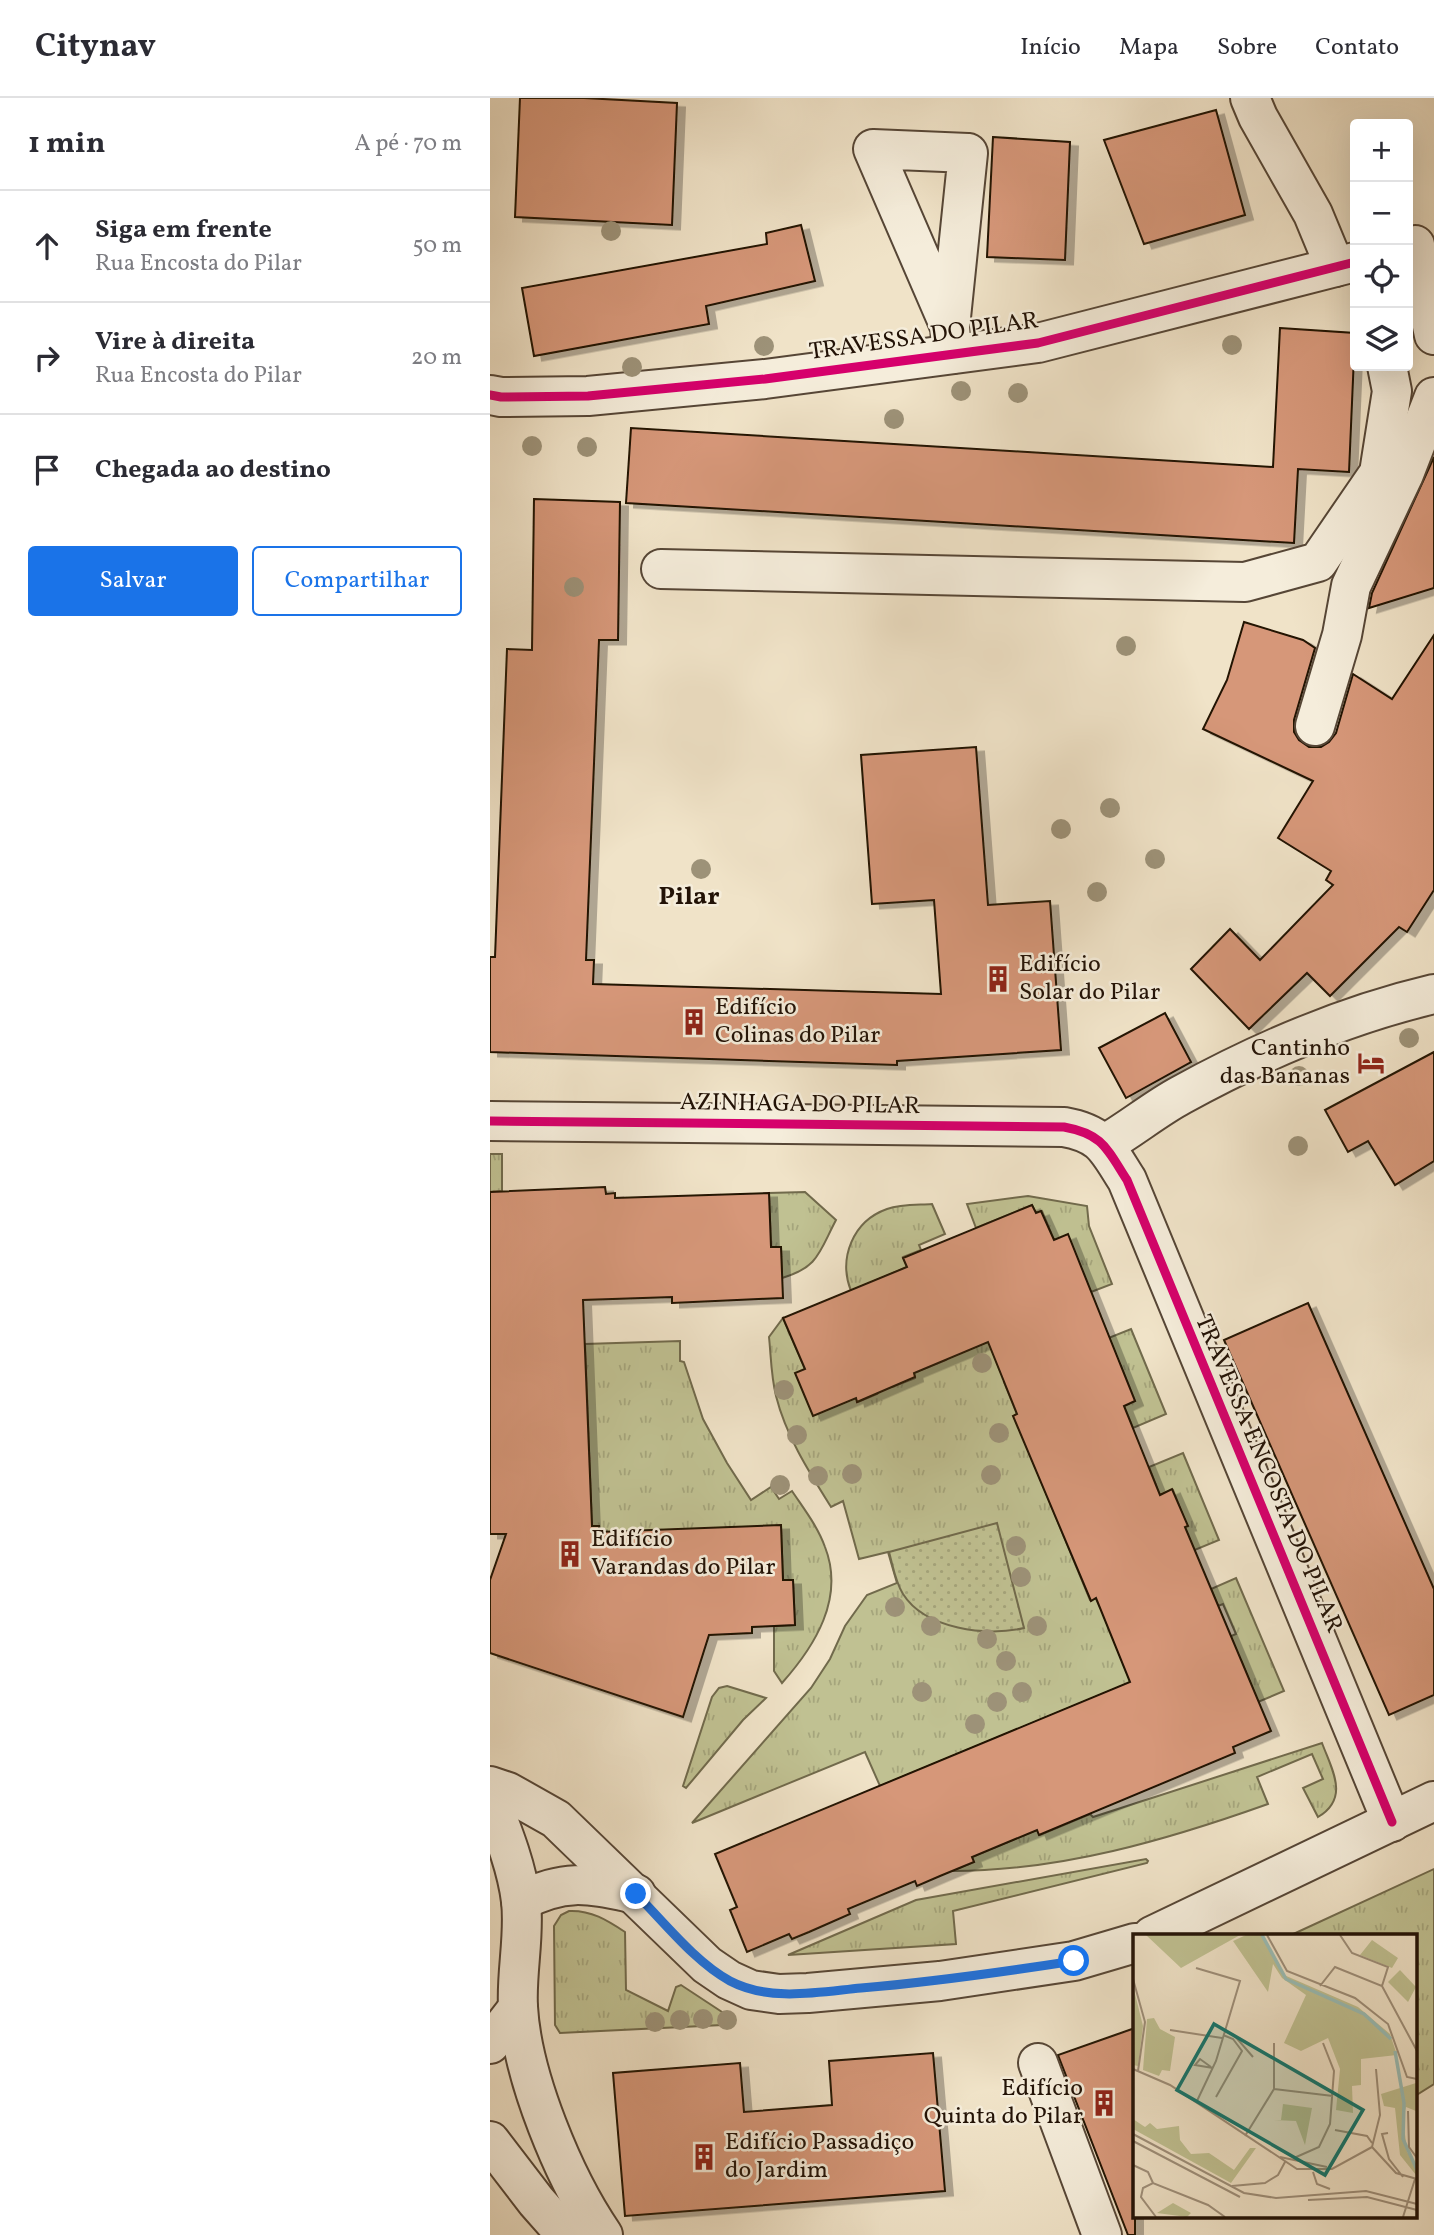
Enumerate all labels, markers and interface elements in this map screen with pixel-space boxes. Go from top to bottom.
text: Citynav [35,25,156,71]
text: Início [1020,31,1081,65]
text: Mapa [1119,31,1179,65]
text: Sobre [1217,31,1277,65]
text: Contato [1315,31,1399,65]
map controls [1350,119,1413,371]
button: + [1350,119,1413,182]
text: 1 min [28,123,105,165]
text: A pé · 70 m [354,128,462,160]
button: − [1350,182,1413,245]
text: Siga em frente [95,212,272,248]
icon: ahead [28,227,66,265]
text: 50 m [413,230,462,262]
button: locate [1350,245,1413,308]
text: Rua Encosta do Pilar [95,248,302,280]
street label: TRAVESSA DO PILAR [807,304,1041,370]
button: layers [1350,308,1413,371]
text: Vire à direita [95,324,255,360]
icon: right [28,339,66,377]
text: 20 m [411,342,462,374]
text: Rua Encosta do Pilar [95,360,302,392]
icon: arrive [28,451,66,489]
text: Chegada ao destino [95,452,331,488]
button: Salvar [28,546,238,616]
button: Compartilhar [252,546,462,616]
district label: Pilar [658,879,720,915]
place label: Edifício Solar do Pilar [1019,948,1160,1010]
building icon: Edifício Solar do Pilar [983,964,1013,994]
place label: Edifício Colinas do Pilar [715,991,880,1053]
building icon: Edifício Colinas do Pilar [679,1007,709,1037]
place label: Cantinho das Bananas [1220,1032,1350,1094]
hotel icon: Cantinho das Bananas [1356,1048,1386,1078]
street label: AZINHAGA DO PILAR [680,1086,920,1124]
street label: TRAVESSA ENCOSTA DO PILAR [1185,1310,1351,1638]
place label: Edifício Varandas do Pilar [591,1523,776,1585]
building icon: Edifício Varandas do Pilar [555,1539,585,1569]
route end [620,1878,651,1909]
inset map [1133,1934,1416,2218]
route start [1058,1945,1089,1976]
place label: Edifício Quinta do Pilar [924,2072,1083,2134]
building icon: Edifício Quinta do Pilar [1089,2088,1119,2118]
place label: Edifício Passadiço do Jardim [725,2126,914,2188]
building icon: Edifício Passadiço do Jardim [689,2142,719,2172]

